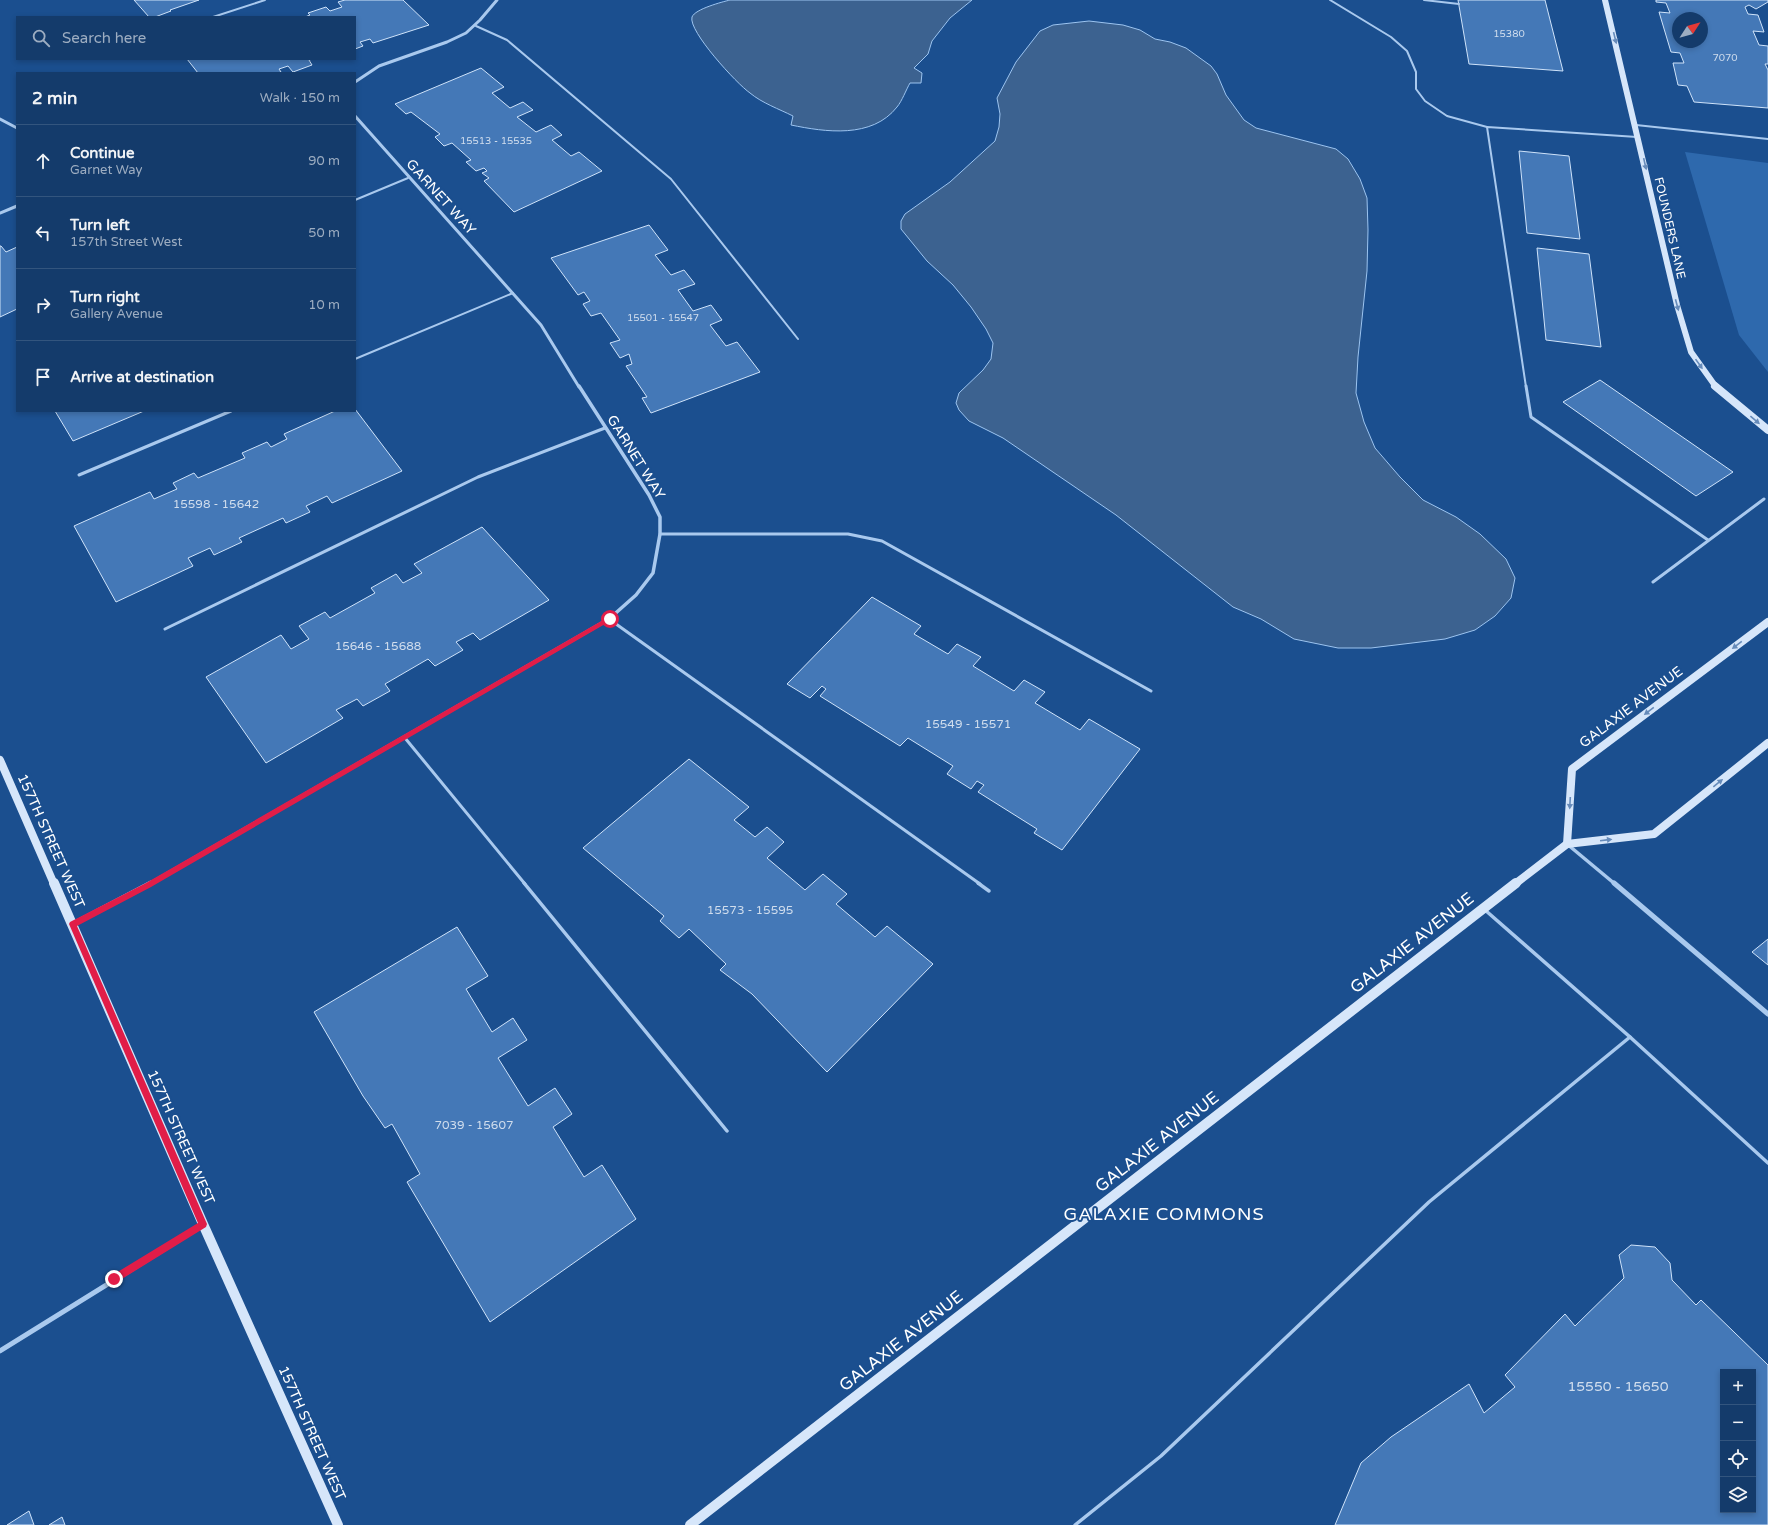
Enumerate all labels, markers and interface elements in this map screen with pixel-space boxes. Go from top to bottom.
north arrow [1672,12,1708,48]
search box [16,16,356,60]
icon: search [30,27,52,49]
house number: 15380 [1493,28,1525,40]
text: Search here [62,29,146,47]
one-way arrow [1612,32,1618,44]
house number: 7070 [1712,52,1738,64]
text: 2 min [32,88,77,109]
text: Walk · 150 m [260,90,340,106]
house number: 15513 - 15535 [460,135,532,147]
text: Continue [70,144,134,162]
icon: ahead [32,150,54,172]
text: 90 m [308,153,340,169]
street label: GARNET WAY [403,156,479,238]
one-way arrow [1642,158,1648,171]
text: Garnet Way [70,162,143,178]
street label: FOUNDERS LANE [1651,176,1689,281]
text: Turn left [70,216,130,234]
icon: left [32,222,54,244]
text: 50 m [308,225,340,241]
text: 157th Street West [70,234,182,250]
text: Turn right [70,288,140,306]
icon: right [32,294,54,316]
text: 10 m [308,297,340,313]
one-way arrow [1674,299,1680,311]
text: Gallery Avenue [70,306,163,322]
house number: 15501 - 15547 [627,312,699,324]
one-way arrow [1695,359,1703,369]
icon: arrive [32,366,54,388]
text: Arrive at destination [70,368,214,386]
street label: GARNET WAY [603,412,669,502]
one-way arrow [1750,415,1759,424]
house number: 15598 - 15642 [173,497,259,511]
route start [601,610,619,628]
house number: 15646 - 15688 [335,639,421,653]
one-way arrow [1731,641,1742,649]
street label: GALAXIE AVENUE [1576,663,1686,751]
one-way arrow [1643,707,1654,715]
house number: 15549 - 15571 [925,717,1011,731]
street label: 157TH STREET WEST [14,771,89,911]
one-way arrow [1712,779,1723,787]
one-way arrow [1566,797,1573,809]
one-way arrow [1600,837,1612,843]
street label: GALAXIE AVENUE [1346,888,1478,998]
house number: 15573 - 15595 [707,903,793,917]
street label: 157TH STREET WEST [144,1067,219,1207]
street label: GALAXIE AVENUE [1091,1087,1223,1197]
house number: 7039 - 15607 [435,1118,513,1132]
district label: GALAXIE COMMONS [1064,1203,1265,1225]
route end [105,1270,123,1288]
street label: GALAXIE AVENUE [835,1286,967,1396]
street label: 157TH STREET WEST [275,1363,350,1503]
map controls [1720,1369,1756,1513]
button: + [1720,1369,1756,1405]
house number: 15550 - 15650 [1568,1378,1669,1395]
button: − [1720,1405,1756,1441]
button: locate [1720,1441,1756,1477]
button: layers [1720,1477,1756,1513]

